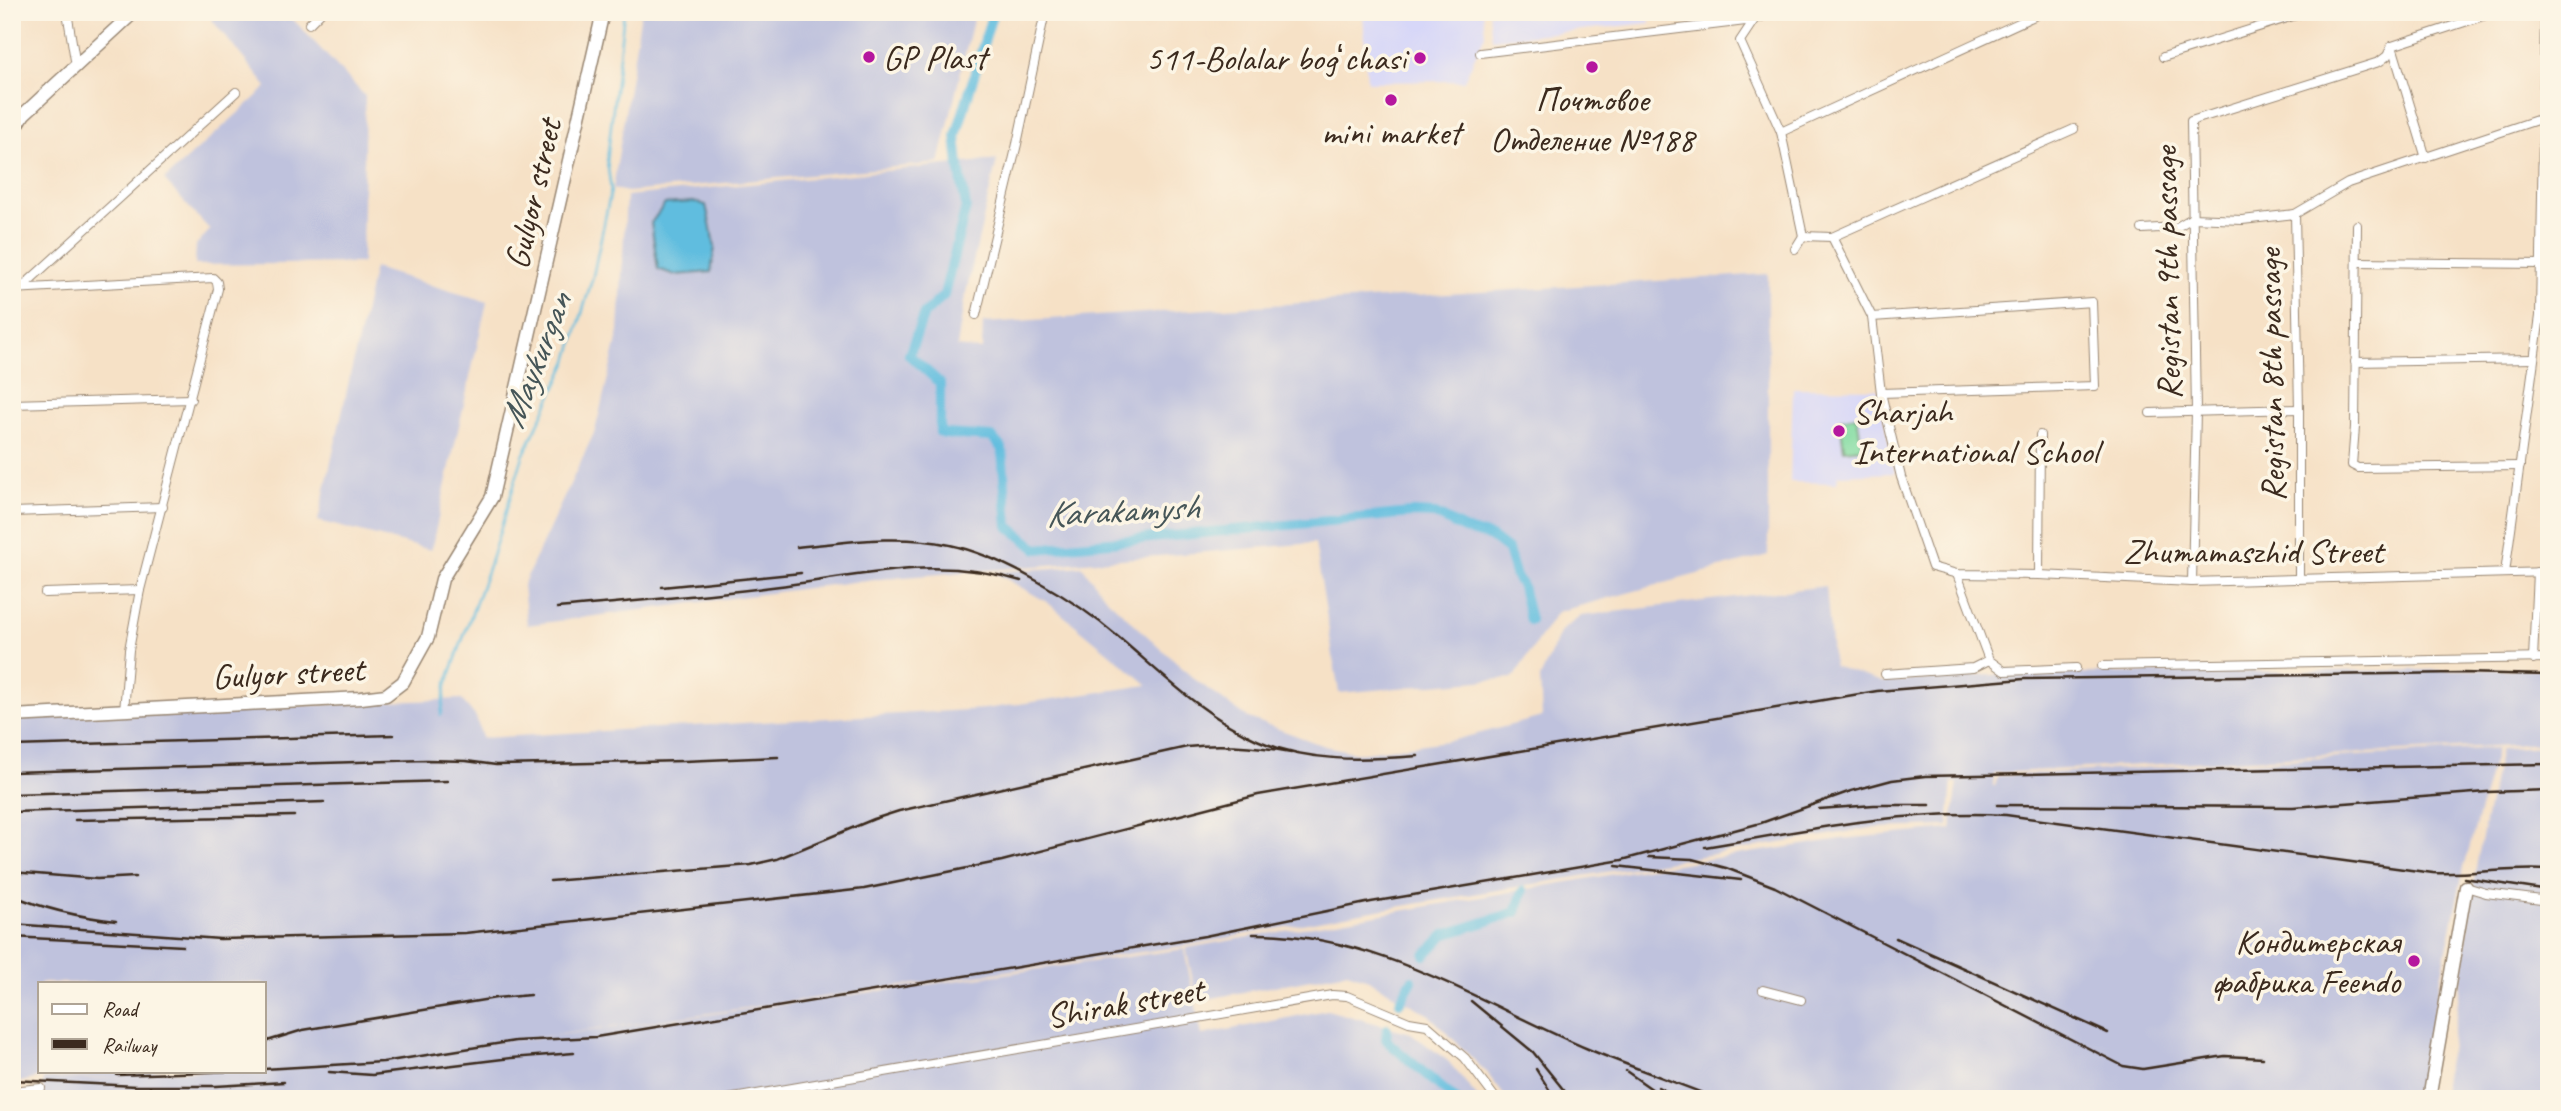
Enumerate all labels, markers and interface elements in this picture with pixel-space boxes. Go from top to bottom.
place label: GP Plast [883,35,991,80]
place label: 511-Bolalar bogʻchasi [1146,36,1410,81]
marker: GP Plast [861,49,877,65]
marker: 511-Bolalar bogʻchasi [1412,50,1428,66]
marker: Почтовое Отделение №188 [1584,59,1600,75]
place label: Почтовое Отделение №188 [1490,77,1697,162]
marker: mini market [1383,92,1399,108]
place label: mini market [1321,110,1465,155]
street label: Gulyor street [494,112,573,273]
street label: Registan 9th passage [2142,144,2192,400]
street label: Registan 8th passage [2246,246,2296,502]
water label: Maykurgan [488,283,583,434]
place label: Sharjah International School [1853,389,2104,474]
marker: Sharjah International School [1831,423,1847,439]
water label: Karakamysh [1045,482,1202,537]
street label: Zhumamaszhid Street [2123,529,2386,574]
street label: Gulyor street [211,646,369,699]
place label: Кондитерская фабрика Feendo [2212,919,2402,1004]
marker: Кондитерская фабрика Feendo [2406,953,2422,969]
street label: Shirak street [1043,966,1210,1039]
legend [38,982,266,1072]
text: Road [102,996,141,1022]
text: Railway [102,1032,158,1058]

